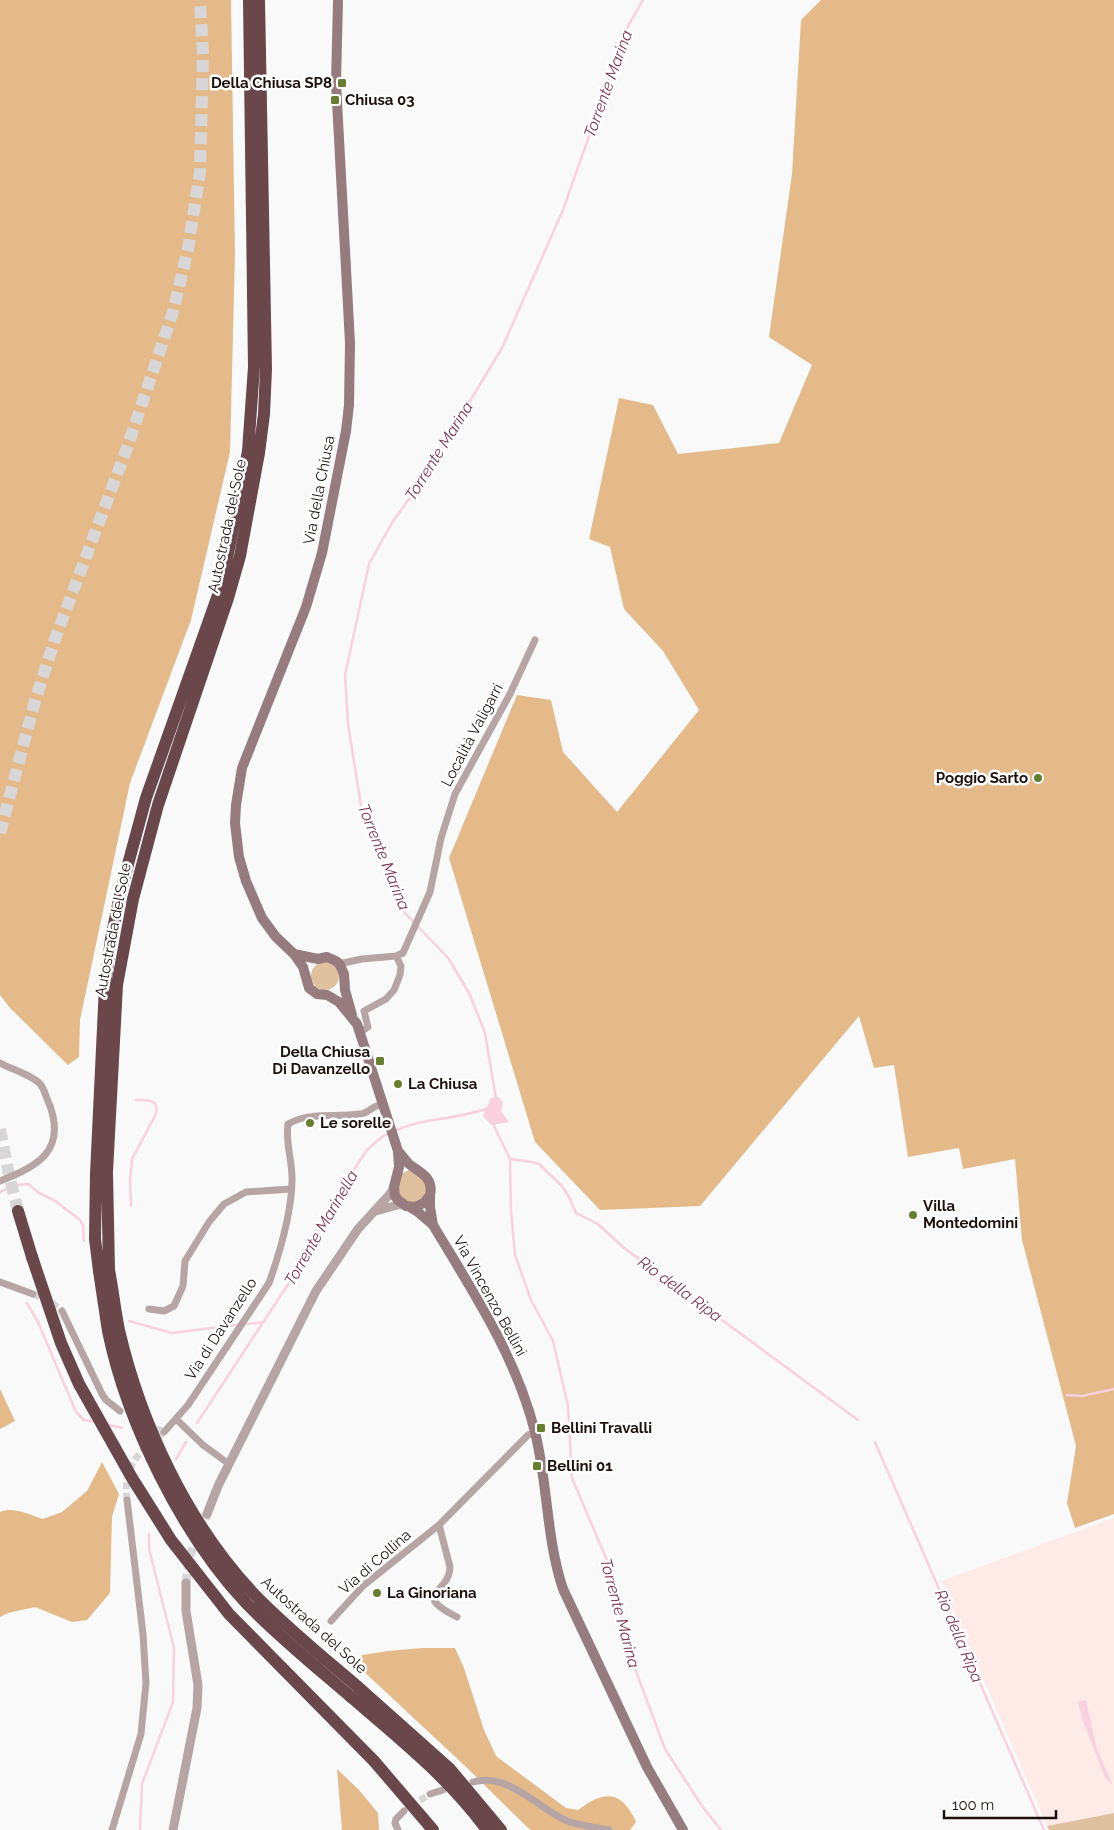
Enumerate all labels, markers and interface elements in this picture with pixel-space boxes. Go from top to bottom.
water label: Torrente Marina [580,27,636,140]
place label: Della Chiusa SP8 [211,74,332,92]
marker: Della Chiusa SP8 [336,77,348,89]
place label: Chiusa 03 [345,91,415,109]
marker: Chiusa 03 [329,94,341,106]
water label: Torrente Marina [401,398,477,504]
street label: Via della Chiusa [300,434,338,546]
street label: Autostrada del Sole [204,457,250,594]
street label: Località Valigarri [437,680,507,790]
place label: Poggio Sarto [936,769,1028,787]
marker: Poggio Sarto [1032,772,1044,784]
water label: Torrente Marina [354,801,414,913]
street label: Autostrada del Sole [91,861,135,999]
place label: Della Chiusa Di Davanzello [272,1043,370,1078]
marker: Della Chiusa Di Davanzello [374,1055,386,1067]
place label: La Chiusa [408,1075,478,1093]
marker: La Chiusa [392,1078,404,1090]
place label: Le sorelle [320,1114,391,1132]
marker: Le sorelle [304,1117,316,1129]
water label: Torrente Marinella [280,1167,362,1289]
place label: Villa Montedomini [923,1197,1018,1232]
marker: Villa Montedomini [907,1209,919,1221]
street label: Via Vincenzo Bellini [449,1233,531,1359]
water label: Rio della Ripa [634,1252,726,1326]
street label: Via di Davanzello [181,1274,261,1384]
place label: Bellini Travalli [551,1419,652,1437]
marker: Bellini Travalli [535,1422,547,1434]
place label: Bellini 01 [547,1457,613,1475]
marker: Bellini 01 [531,1460,543,1472]
street label: Via di Collina [335,1526,415,1598]
water label: Torrente Marina [596,1556,644,1670]
street label: Autostrada del Sole [257,1573,371,1677]
place label: La Ginoriana [387,1584,477,1602]
marker: La Ginoriana [371,1587,383,1599]
water label: Rio della Ripa [931,1587,987,1686]
scale bar [944,1788,1056,1820]
text: 100 m [952,1796,994,1814]

